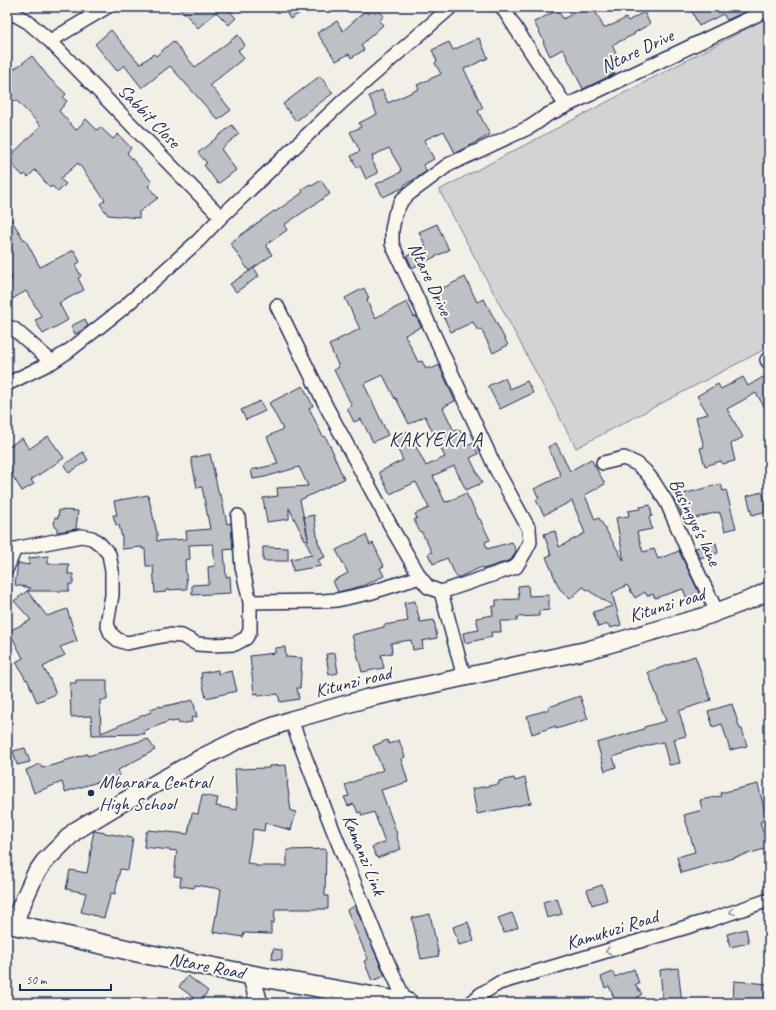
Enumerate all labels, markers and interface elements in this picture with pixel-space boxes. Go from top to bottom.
street label: Ntare Drive [597,23,679,78]
street label: Sabbit Close [113,79,187,154]
street label: Ntare Drive [403,239,458,321]
district label: KAKYEKA A [389,427,483,452]
street label: Busingye's lane [664,474,727,571]
street label: Kitunzi road [626,581,711,628]
street label: Kitunzi road [312,660,397,703]
place label: Mbarara Central High School [99,770,214,816]
marker: Mbarara Central High School [86,788,96,798]
street label: Kamanzi Link [337,811,391,900]
street label: Kamukuzi Road [563,904,664,955]
one-way arrow [729,908,736,916]
one-way arrow [604,946,611,955]
street label: Ntare Road [167,947,249,986]
scale bar [20,966,111,992]
text: 50 m [26,972,48,988]

